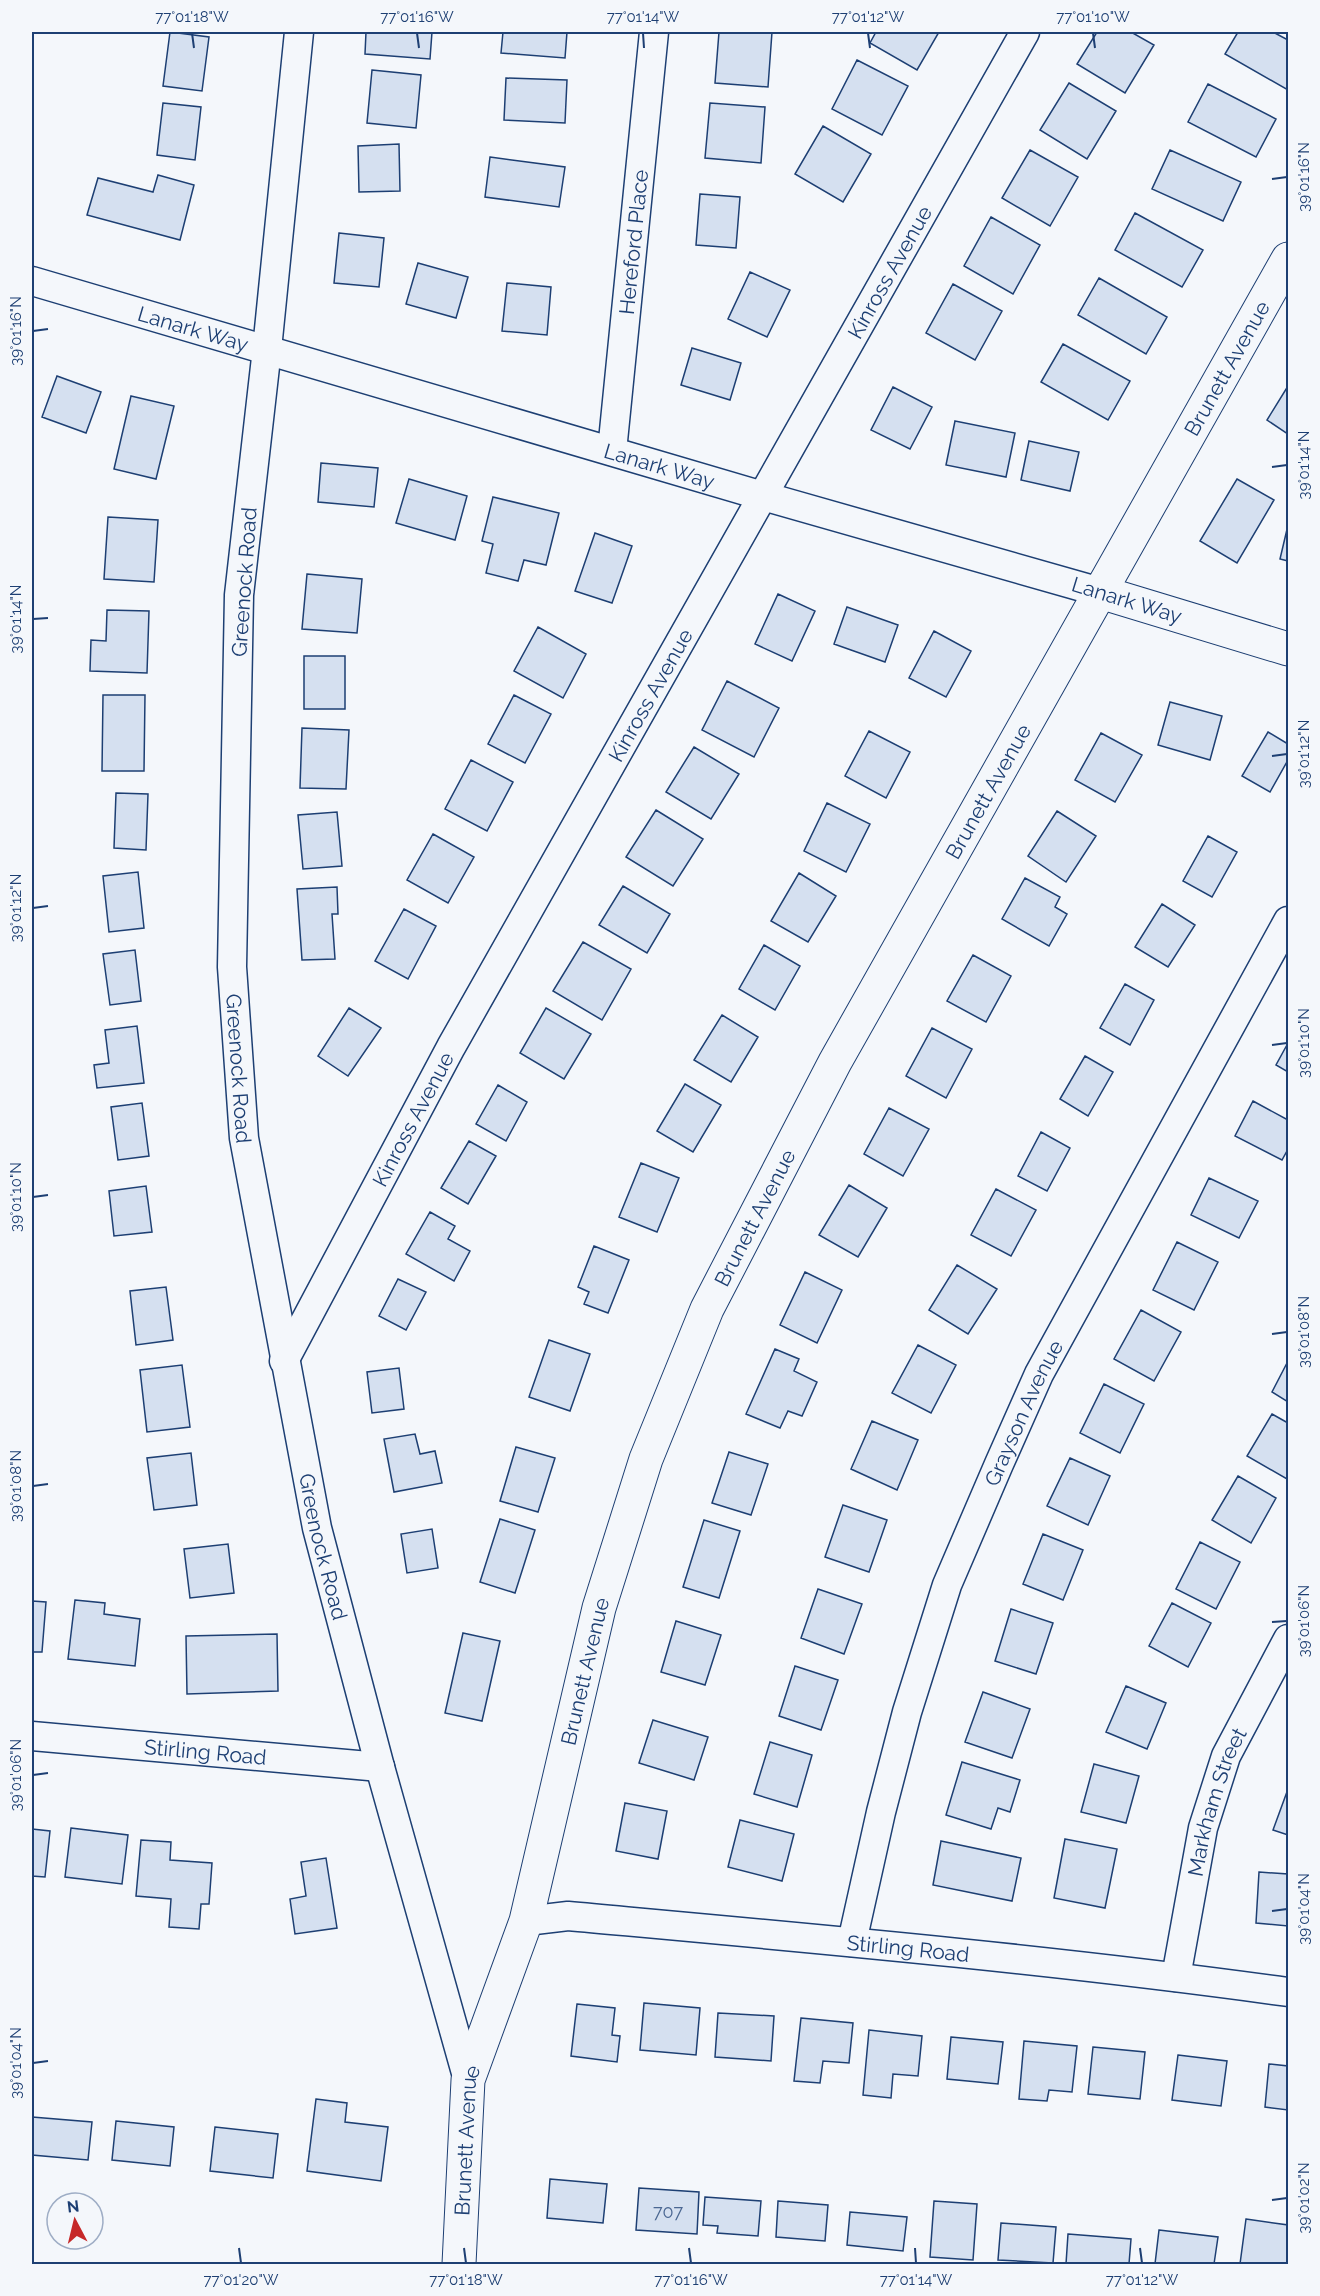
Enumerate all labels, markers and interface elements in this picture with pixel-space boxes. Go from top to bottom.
text: 77°01'18"W [155,8,229,26]
text: 77°01'16"W [380,8,454,26]
text: 77°01'14"W [607,8,680,26]
text: 77°01'12"W [832,8,904,26]
text: 77°01'10"W [1056,8,1130,26]
text: 39°01'16"N [1295,142,1313,212]
street label: Hereford Place [613,168,653,316]
street label: Kinross Avenue [842,201,937,343]
text: 39°01'16"N [7,296,25,366]
street label: Brunett Avenue [1179,296,1274,440]
street label: Lanark Way [135,300,251,356]
text: 39°01'14"N [1295,431,1313,499]
street label: Lanark Way [601,437,718,494]
street label: Greenock Road [226,506,262,658]
street label: Lanark Way [1069,571,1185,629]
text: 39°01'14"N [7,585,25,653]
street label: Kinross Avenue [603,624,698,766]
street label: Brunett Avenue [940,719,1036,863]
text: 39°01'12"N [1295,720,1313,788]
text: 39°01'12"N [7,874,25,942]
street label: Greenock Road [221,993,257,1144]
text: 39°01'10"N [1295,1008,1313,1078]
street label: Kinross Avenue [367,1048,459,1191]
street label: Brunett Avenue [709,1145,800,1290]
text: 39°01'10"N [7,1162,25,1232]
text: 39°01'08"N [1295,1296,1313,1368]
street label: Grayson Avenue [979,1335,1068,1489]
text: 39°01'08"N [7,1450,25,1522]
street label: Greenock Road [295,1471,353,1623]
text: 39°01'06"N [1295,1585,1313,1657]
street label: Brunett Avenue [555,1594,614,1747]
street label: Markham Street [1182,1723,1251,1878]
street label: Stirling Road [143,1734,268,1769]
text: 39°01'06"N [7,1739,25,1811]
text: 39°01'04"N [1295,1873,1313,1945]
street label: Stirling Road [846,1929,971,1966]
text: 39°01'04"N [7,2027,25,2099]
street label: Brunett Avenue [449,2061,485,2216]
text: 39°01'02"N [1295,2162,1313,2234]
north arrow [45,2191,105,2251]
text: N [66,2196,80,2217]
house number: 707 [653,2201,683,2222]
text: 77°01'20"W [203,2271,279,2289]
text: 77°01'18"W [429,2271,503,2289]
text: 77°01'16"W [654,2271,728,2289]
text: 77°01'14"W [880,2271,953,2289]
text: 77°01'12"W [1106,2271,1178,2289]

